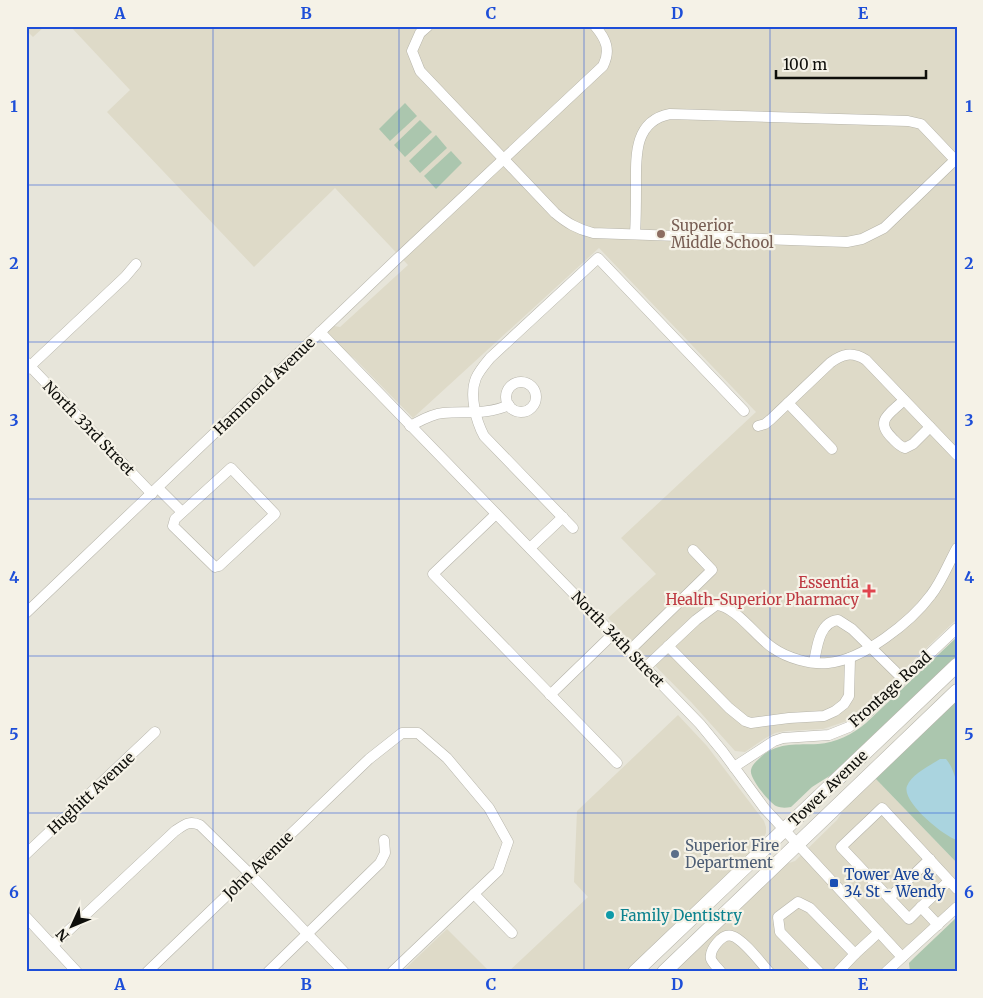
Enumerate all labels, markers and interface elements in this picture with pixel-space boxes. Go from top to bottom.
text: A [113,3,126,23]
text: B [300,3,312,23]
text: C [486,3,496,23]
text: D [671,3,683,23]
text: E [858,3,869,23]
scale bar [776,48,926,80]
text: 100 m [783,55,827,74]
text: 1 [10,96,18,116]
text: 1 [965,96,973,116]
place label: Superior Middle School [671,216,774,252]
marker: Superior Middle School [655,228,667,240]
text: 2 [9,253,19,273]
text: 2 [964,253,974,273]
street label: Hammond Avenue [209,333,319,439]
street label: North 33rd Street [39,377,139,479]
text: 3 [9,410,19,430]
text: 3 [964,410,974,430]
text: 4 [9,567,19,587]
text: 4 [964,567,974,587]
place label: Essentia Health-Superior Pharmacy [665,573,859,609]
marker: Essentia Health-Superior Pharmacy [863,585,875,597]
street label: North 34th Street [568,587,669,691]
street label: Frontage Road [845,647,935,731]
text: 5 [9,724,19,744]
text: 5 [964,724,974,744]
street label: Tower Avenue [785,746,871,830]
street label: Hughitt Avenue [43,748,139,838]
street label: John Avenue [218,827,297,904]
place label: Superior Fire Department [685,836,779,872]
marker: Superior Fire Department [669,848,681,860]
place label: Tower Ave & 34 St - Wendy [844,865,946,901]
marker: Tower Ave & 34 St - Wendy [828,877,840,889]
text: 6 [9,882,19,902]
text: 6 [964,882,974,902]
north arrow [48,900,98,950]
place label: Family Dentistry [620,906,742,925]
marker: Family Dentistry [604,909,616,921]
text: N [52,925,73,945]
text: A [113,974,126,994]
text: B [300,974,312,994]
text: C [486,974,496,994]
text: D [671,974,683,994]
text: E [858,974,869,994]

